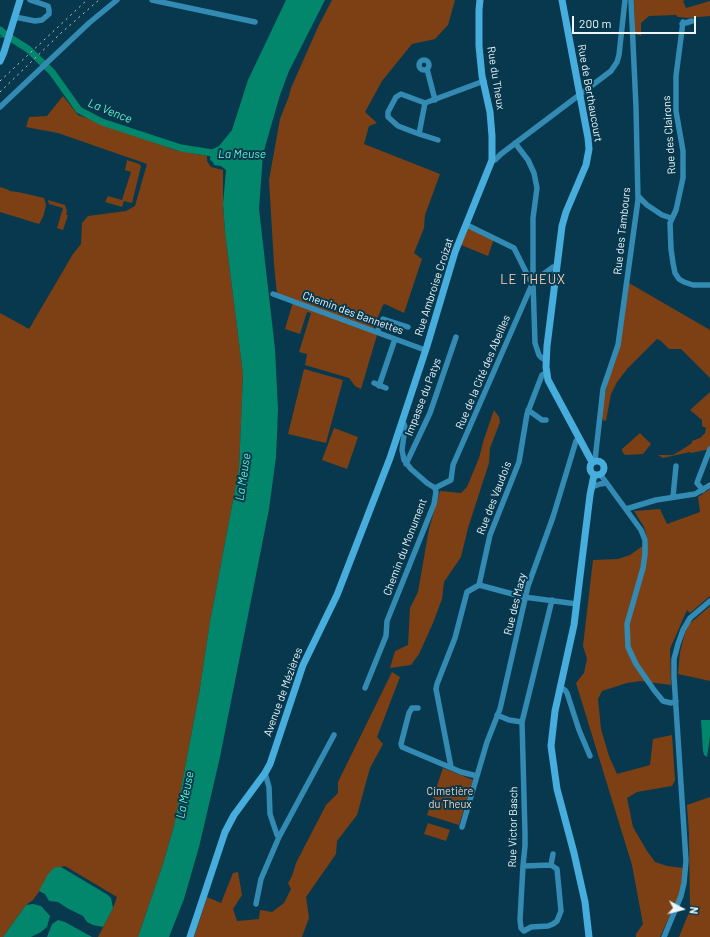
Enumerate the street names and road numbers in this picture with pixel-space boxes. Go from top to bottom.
street label: Rue de Berthaucourt [575,43,605,143]
street label: Rue du Theux [484,45,508,111]
street label: Rue des Clairons [660,95,678,175]
street label: Rue des Tambours [611,187,633,275]
street label: Rue Ambroise Croizat [412,236,456,338]
street label: Chemin des Bannettes [301,289,405,337]
street label: Rue de la Cité des Abeilles [453,313,513,431]
street label: Impasse du Patys [402,356,444,438]
street label: Rue des Vaudois [474,459,514,537]
street label: Chemin du Monument [380,497,430,597]
street label: Rue des Mazy [501,572,529,636]
street label: Avenue de Mézières [261,646,305,738]
street label: Rue Victor Basch [506,786,520,868]

